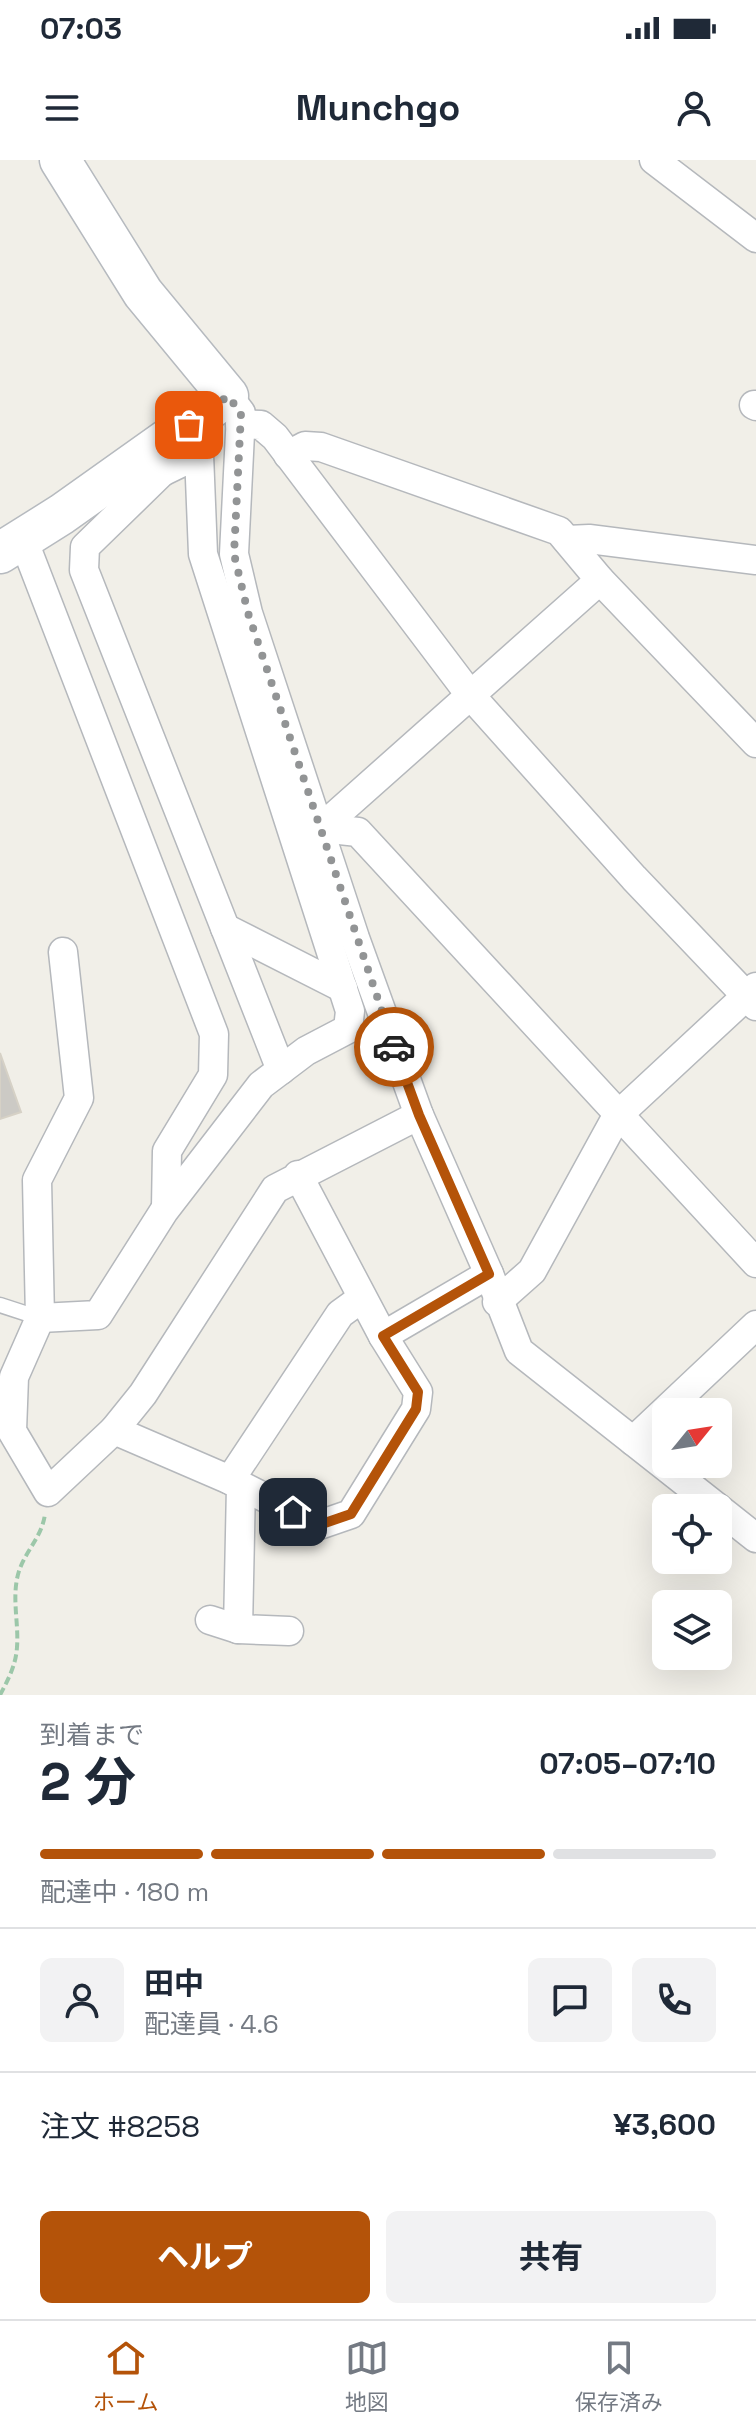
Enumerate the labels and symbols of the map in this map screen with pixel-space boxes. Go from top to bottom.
pin [155,391,223,459]
courier [354,1007,434,1087]
north arrow [652,1398,732,1478]
pin [259,1478,327,1546]

